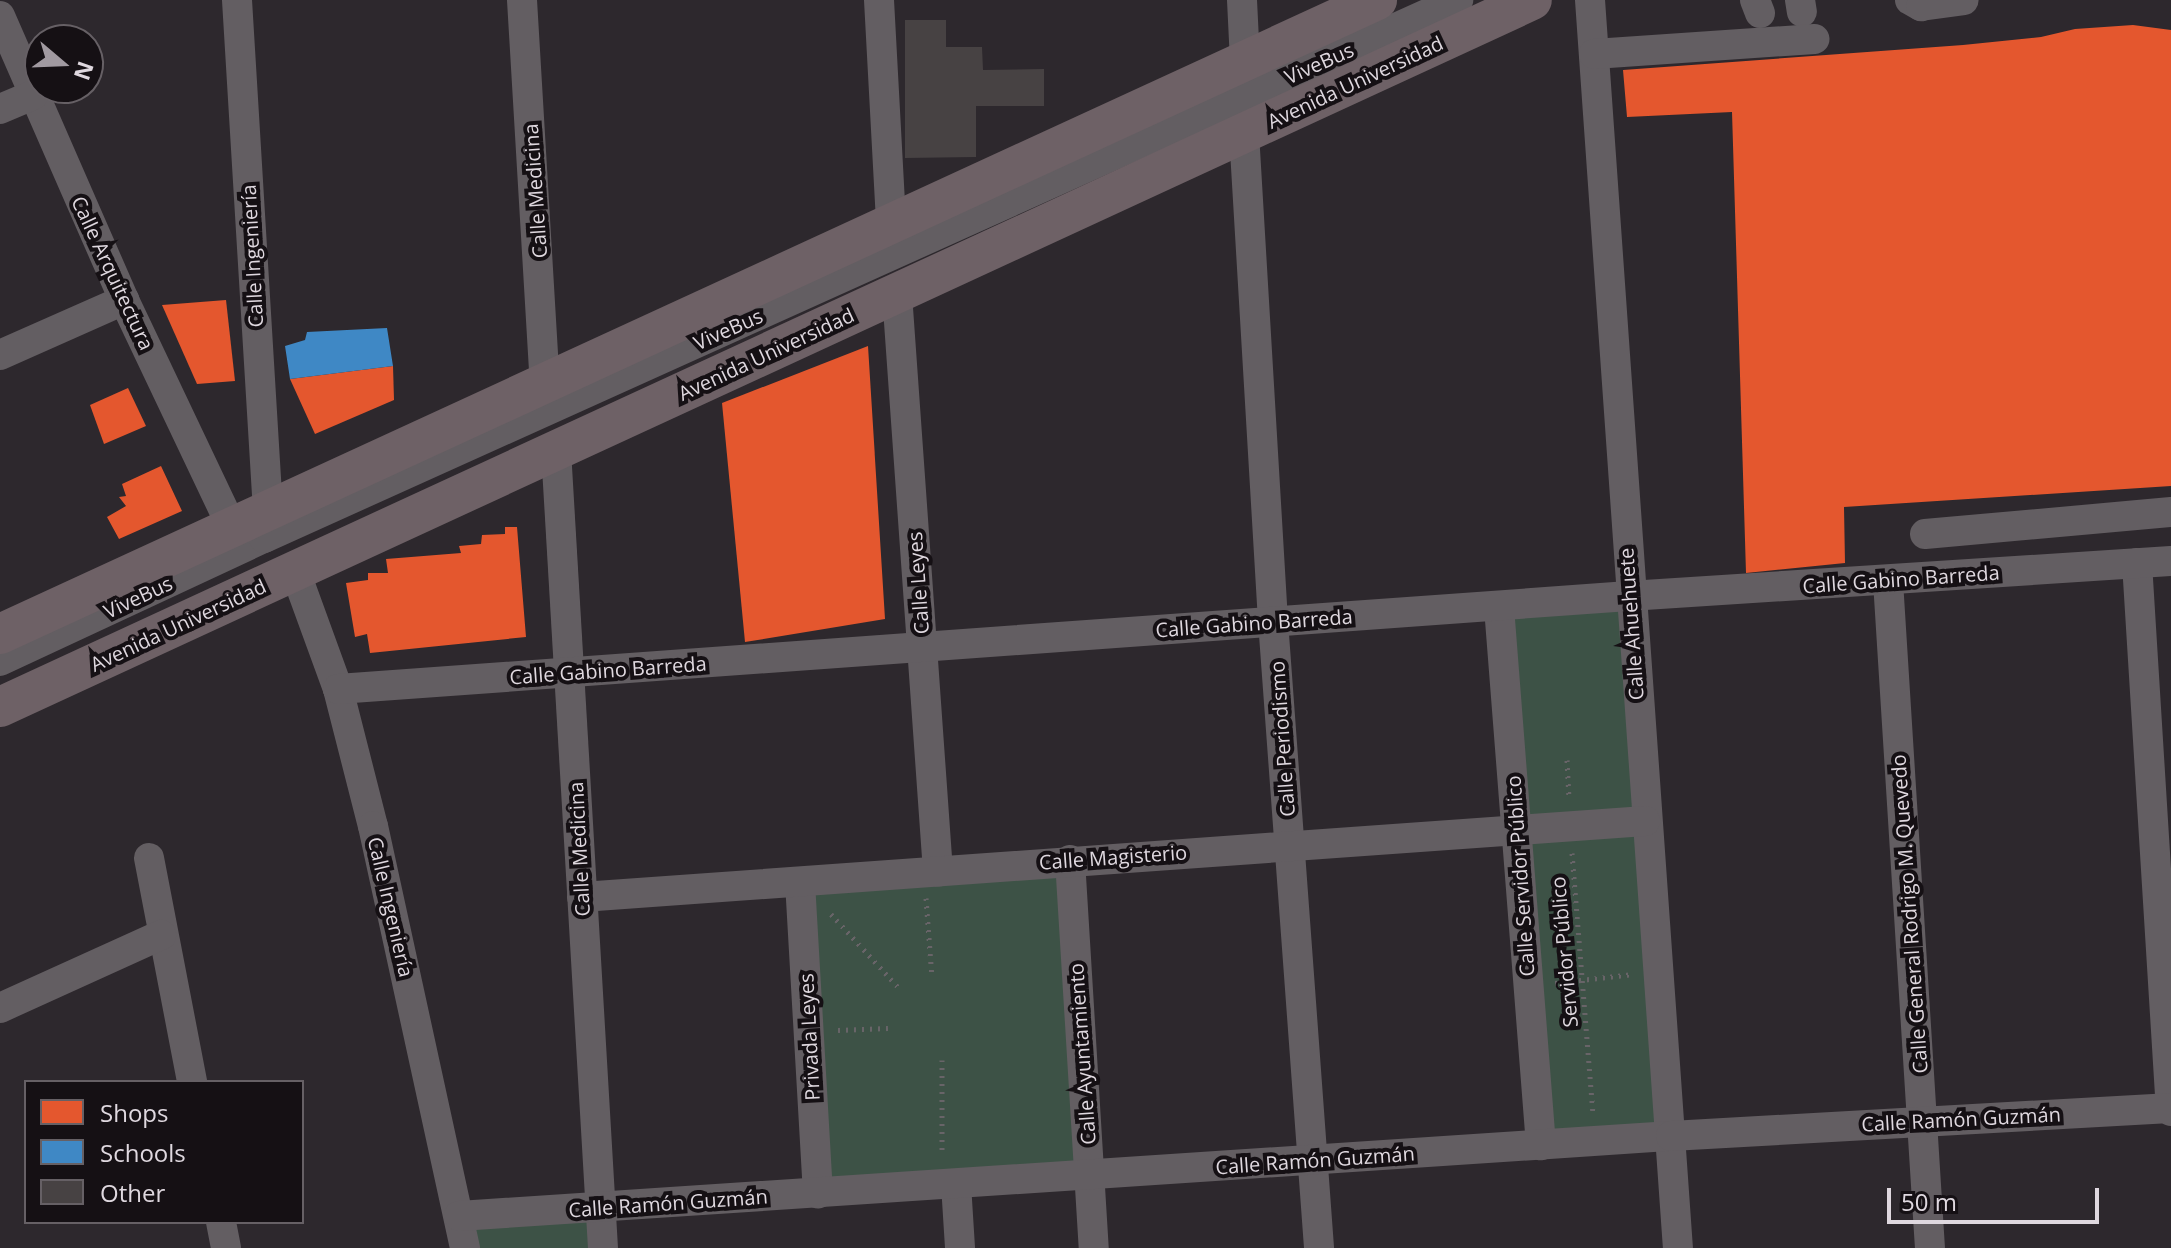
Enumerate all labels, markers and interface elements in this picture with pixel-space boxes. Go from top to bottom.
north arrow [24,24,104,104]
street label: Avenida Universidad [1263,31,1447,133]
street label: ViveBus [1281,37,1357,89]
text: N [68,58,102,84]
street label: Calle Medicina [518,123,552,259]
street label: Calle Ingeniería [236,184,268,328]
street label: Calle Arquitectura [67,192,159,354]
street label: Avenida Universidad [674,303,858,405]
street label: ViveBus [690,303,766,355]
street label: Calle Leyes [902,531,934,635]
street label: Calle Ahuehuete [1614,547,1648,701]
street label: Calle Gabino Barreda [1802,560,2000,598]
street label: ViveBus [100,571,176,623]
street label: Avenida Universidad [86,574,270,676]
street label: Calle Gabino Barreda [1155,604,1353,642]
street label: Calle Gabino Barreda [509,651,707,689]
street label: Calle Periodismo [1265,660,1299,818]
street label: Calle General Rodrigo M. Quevedo [1886,754,1932,1074]
street label: Calle Servidor Público [1501,775,1539,977]
street label: Calle Medicina [563,781,595,917]
street label: Calle Ingeniería [363,835,419,979]
street label: Calle Magisterio [1038,840,1188,874]
street label: Servidor Público [1545,876,1583,1028]
street label: Calle Ayuntamiento [1064,962,1100,1146]
street label: Privada Leyes [794,973,824,1101]
legend [24,1080,304,1224]
text: Shops [100,1096,168,1129]
street label: Calle Ramón Guzmán [1861,1102,2061,1136]
text: Schools [100,1136,186,1169]
street label: Calle Ramón Guzmán [1215,1141,1415,1179]
scale bar [1891,1172,2103,1222]
text: Other [100,1176,165,1209]
street label: Calle Ramón Guzmán [568,1184,768,1222]
text: 50 m [1901,1185,1957,1218]

